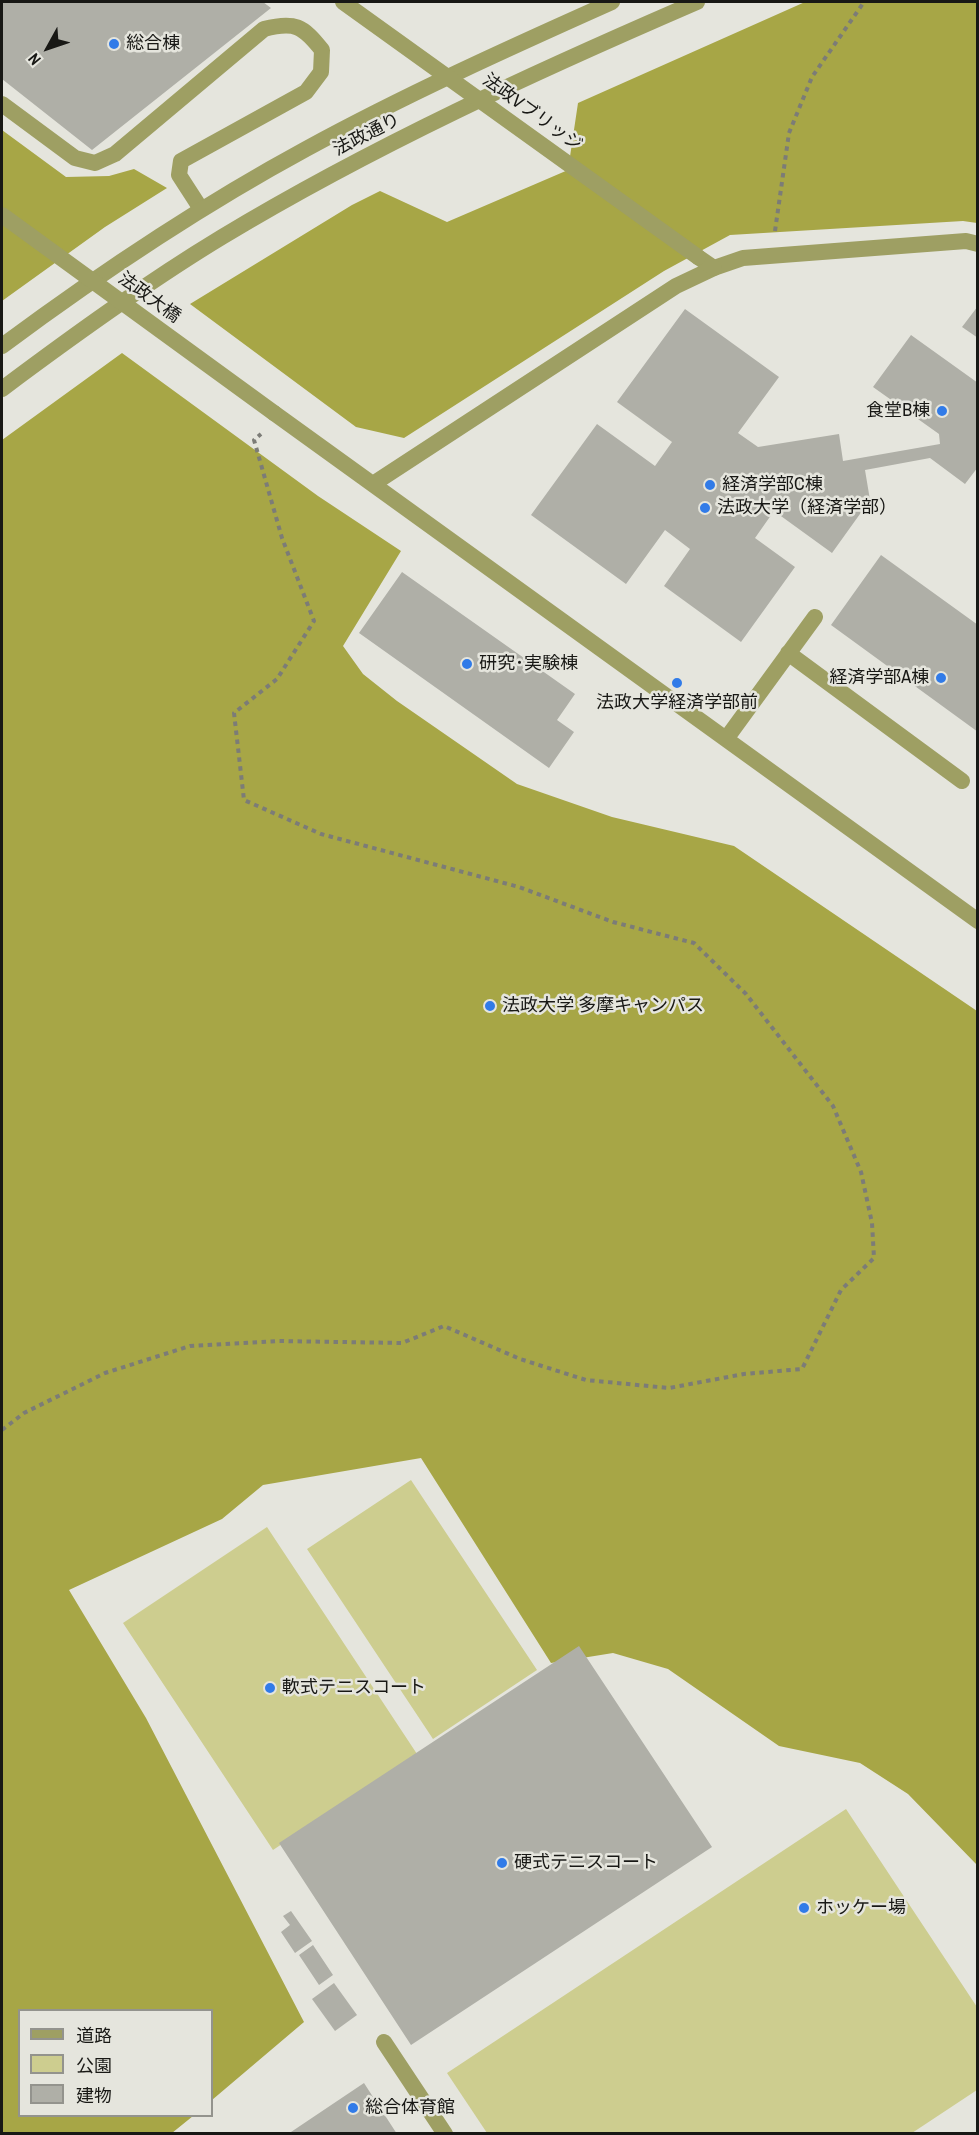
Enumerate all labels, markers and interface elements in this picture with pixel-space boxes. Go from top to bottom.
north arrow [18,18,78,78]
place label: 総合棟 [126,33,180,55]
marker: 総合棟 [107,37,121,51]
text: N [23,49,46,70]
street label: 法政Vブリッジ [478,70,586,156]
street label: 法政通り [330,109,404,161]
street label: 法政大橋 [114,268,184,328]
place label: 食堂B棟 [866,400,930,422]
marker: 食堂B棟 [935,404,949,418]
place label: 経済学部C棟 [722,474,823,496]
marker: 経済学部C棟 [703,478,717,492]
place label: 法政大学（経済学部） [717,497,897,519]
marker: 法政大学（経済学部） [698,501,712,515]
place label: 研究･実験棟 [479,653,578,675]
marker: 研究･実験棟 [460,657,474,671]
place label: 経済学部A棟 [829,667,929,689]
marker: 経済学部A棟 [934,671,948,685]
marker: 法政大学経済学部前 [670,676,684,690]
place label: 法政大学経済学部前 [596,692,758,714]
place label: 法政大学 多摩キャンパス [502,995,704,1017]
marker: 法政大学 多摩キャンパス [483,999,497,1013]
place label: 軟式テニスコート [282,1677,426,1699]
marker: 軟式テニスコート [263,1681,277,1695]
place label: 硬式テニスコート [514,1852,658,1874]
marker: 硬式テニスコート [495,1856,509,1870]
place label: ホッケー場 [816,1897,906,1919]
marker: ホッケー場 [797,1901,811,1915]
legend [18,2009,213,2117]
text: 道路 [76,2023,112,2048]
text: 公園 [76,2053,112,2078]
text: 建物 [76,2083,112,2108]
place label: 総合体育館 [365,2097,455,2119]
marker: 総合体育館 [346,2101,360,2115]

